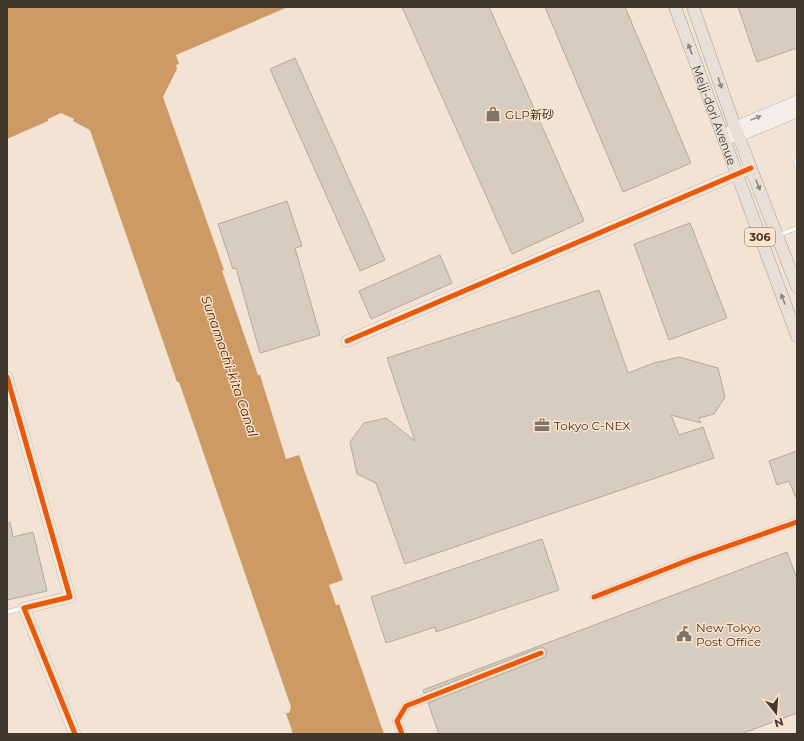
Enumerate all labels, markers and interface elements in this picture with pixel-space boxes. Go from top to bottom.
one-way arrow [687,43,693,55]
street label: Meiji-dori Avenue [690,63,740,167]
one-way arrow [717,78,723,90]
shop icon: GLP新砂 [484,105,502,123]
place label: GLP新砂 [505,107,554,122]
one-way arrow [750,115,762,121]
one-way arrow [756,180,762,192]
road number: 306 [745,228,775,246]
water label: Sunamachi-kita Canal [198,293,262,439]
one-way arrow [780,293,786,305]
office icon: Tokyo C-NEX [533,416,551,434]
place label: Tokyo C-NEX [554,418,630,433]
place label: New Tokyo Post Office [696,620,761,649]
public building icon: New Tokyo Post Office [675,625,693,643]
north arrow [756,693,796,733]
text: N [773,715,785,731]

